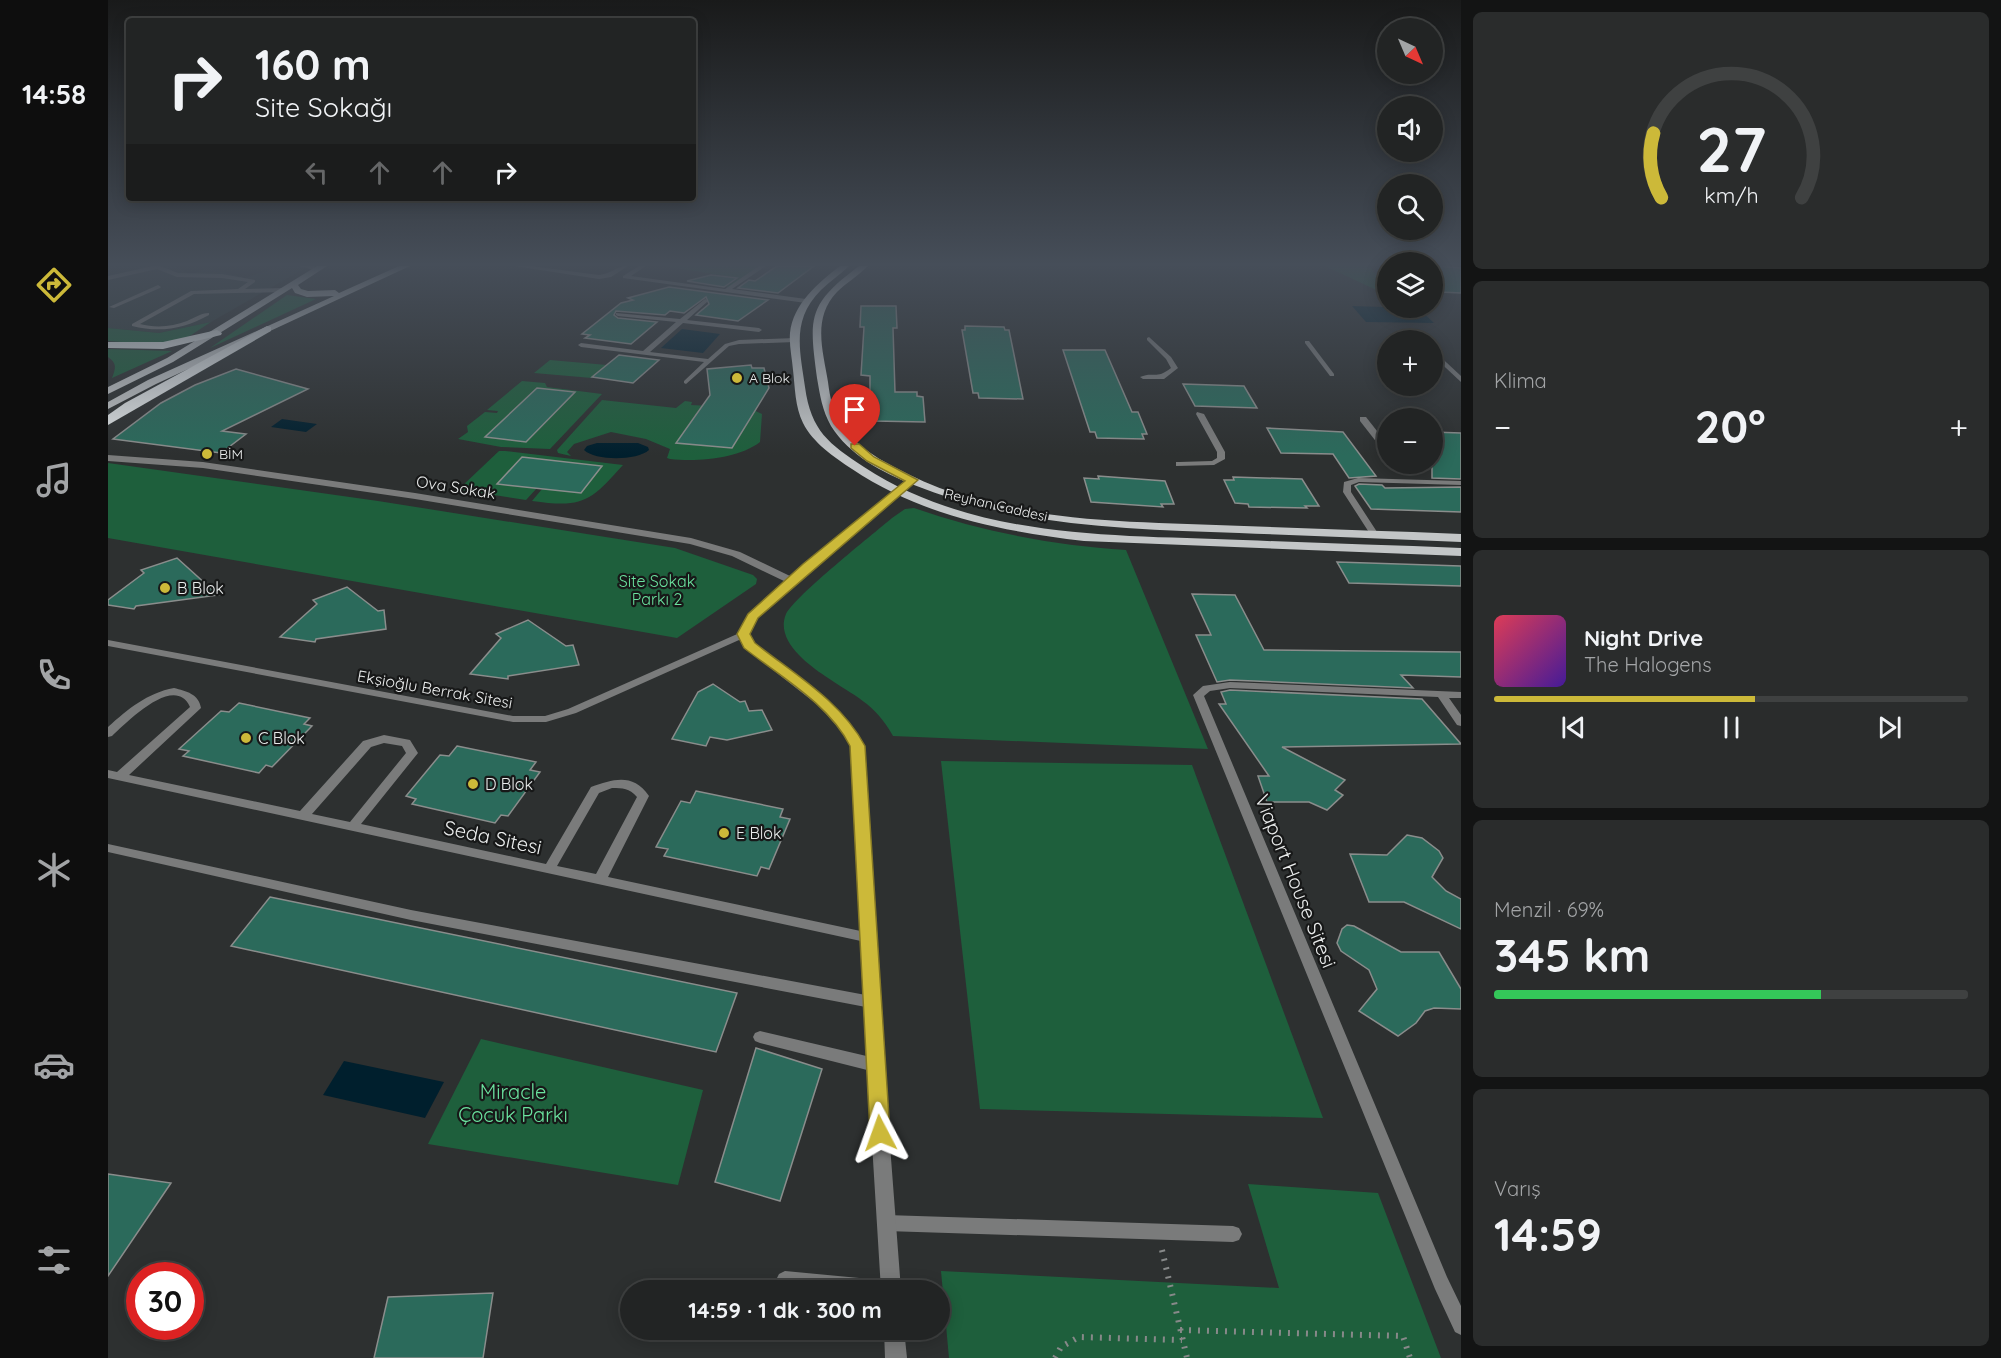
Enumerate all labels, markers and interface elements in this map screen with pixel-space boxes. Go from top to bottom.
north arrow [1377,18,1443,84]
map controls [1377,18,1443,474]
text: 160 m [255,38,371,91]
icon: right [156,42,234,120]
text: 14:58 [22,77,86,111]
text: Site Sokağı [255,90,392,124]
button: sound [1377,96,1443,162]
text: 27 [1696,110,1766,188]
icon: left [300,156,333,189]
icon: ahead [363,156,396,189]
icon: ahead [426,156,459,189]
icon: right [489,156,522,189]
button: search [1377,174,1443,240]
text: km/h [1704,182,1758,208]
button: layers [1377,252,1443,318]
icon: directions [33,264,75,306]
button: + [1377,330,1443,396]
text: Klima [1494,368,1547,393]
place label: A Blok [749,369,790,387]
marker: A Blok [730,371,744,385]
pin [829,384,880,446]
icon: arrive [838,393,871,426]
text: 20° [1695,398,1766,454]
text: − [1494,406,1511,447]
text: + [1949,406,1968,447]
button: − [1377,408,1443,474]
place label: BİM [219,445,243,463]
marker: BİM [200,447,214,461]
icon: music [33,459,75,501]
street label: Ova Sokak [415,471,497,503]
street label: Reyhan Caddesi [943,484,1049,526]
park label: Site Sokak Parkı 2 [619,571,695,609]
place label: B Blok [177,578,224,598]
marker: B Blok [158,581,172,595]
text: Night Drive [1584,624,1703,652]
text: The Halogens [1584,652,1712,677]
icon: phone [33,654,75,696]
street label: Ekşioğlu Berrak Sitesi [356,666,514,712]
icon: previous [1557,711,1590,744]
icon: pause [1715,711,1748,744]
icon: next [1873,711,1906,744]
place label: C Blok [258,728,305,748]
marker: C Blok [239,731,253,745]
place label: D Blok [485,774,533,794]
marker: D Blok [466,777,480,791]
street label: Viaport House Sitesi [1250,791,1342,971]
street label: Seda Sitesi [442,814,544,860]
place label: E Blok [736,823,782,843]
marker: E Blok [717,826,731,840]
icon: climate [33,849,75,891]
text: Menzil · 69% [1494,897,1604,922]
text: 345 km [1494,927,1650,983]
icon: car [33,1044,75,1086]
park label: Miracle Çocuk Parkı [458,1079,568,1127]
position arrow [848,1101,912,1165]
text: Varış [1494,1176,1541,1201]
text: 14:59 [1494,1206,1602,1262]
icon: filters [33,1239,75,1281]
speed limit sign: 30 [126,1262,204,1340]
text: 14:59 · 1 dk · 300 m [688,1296,882,1324]

